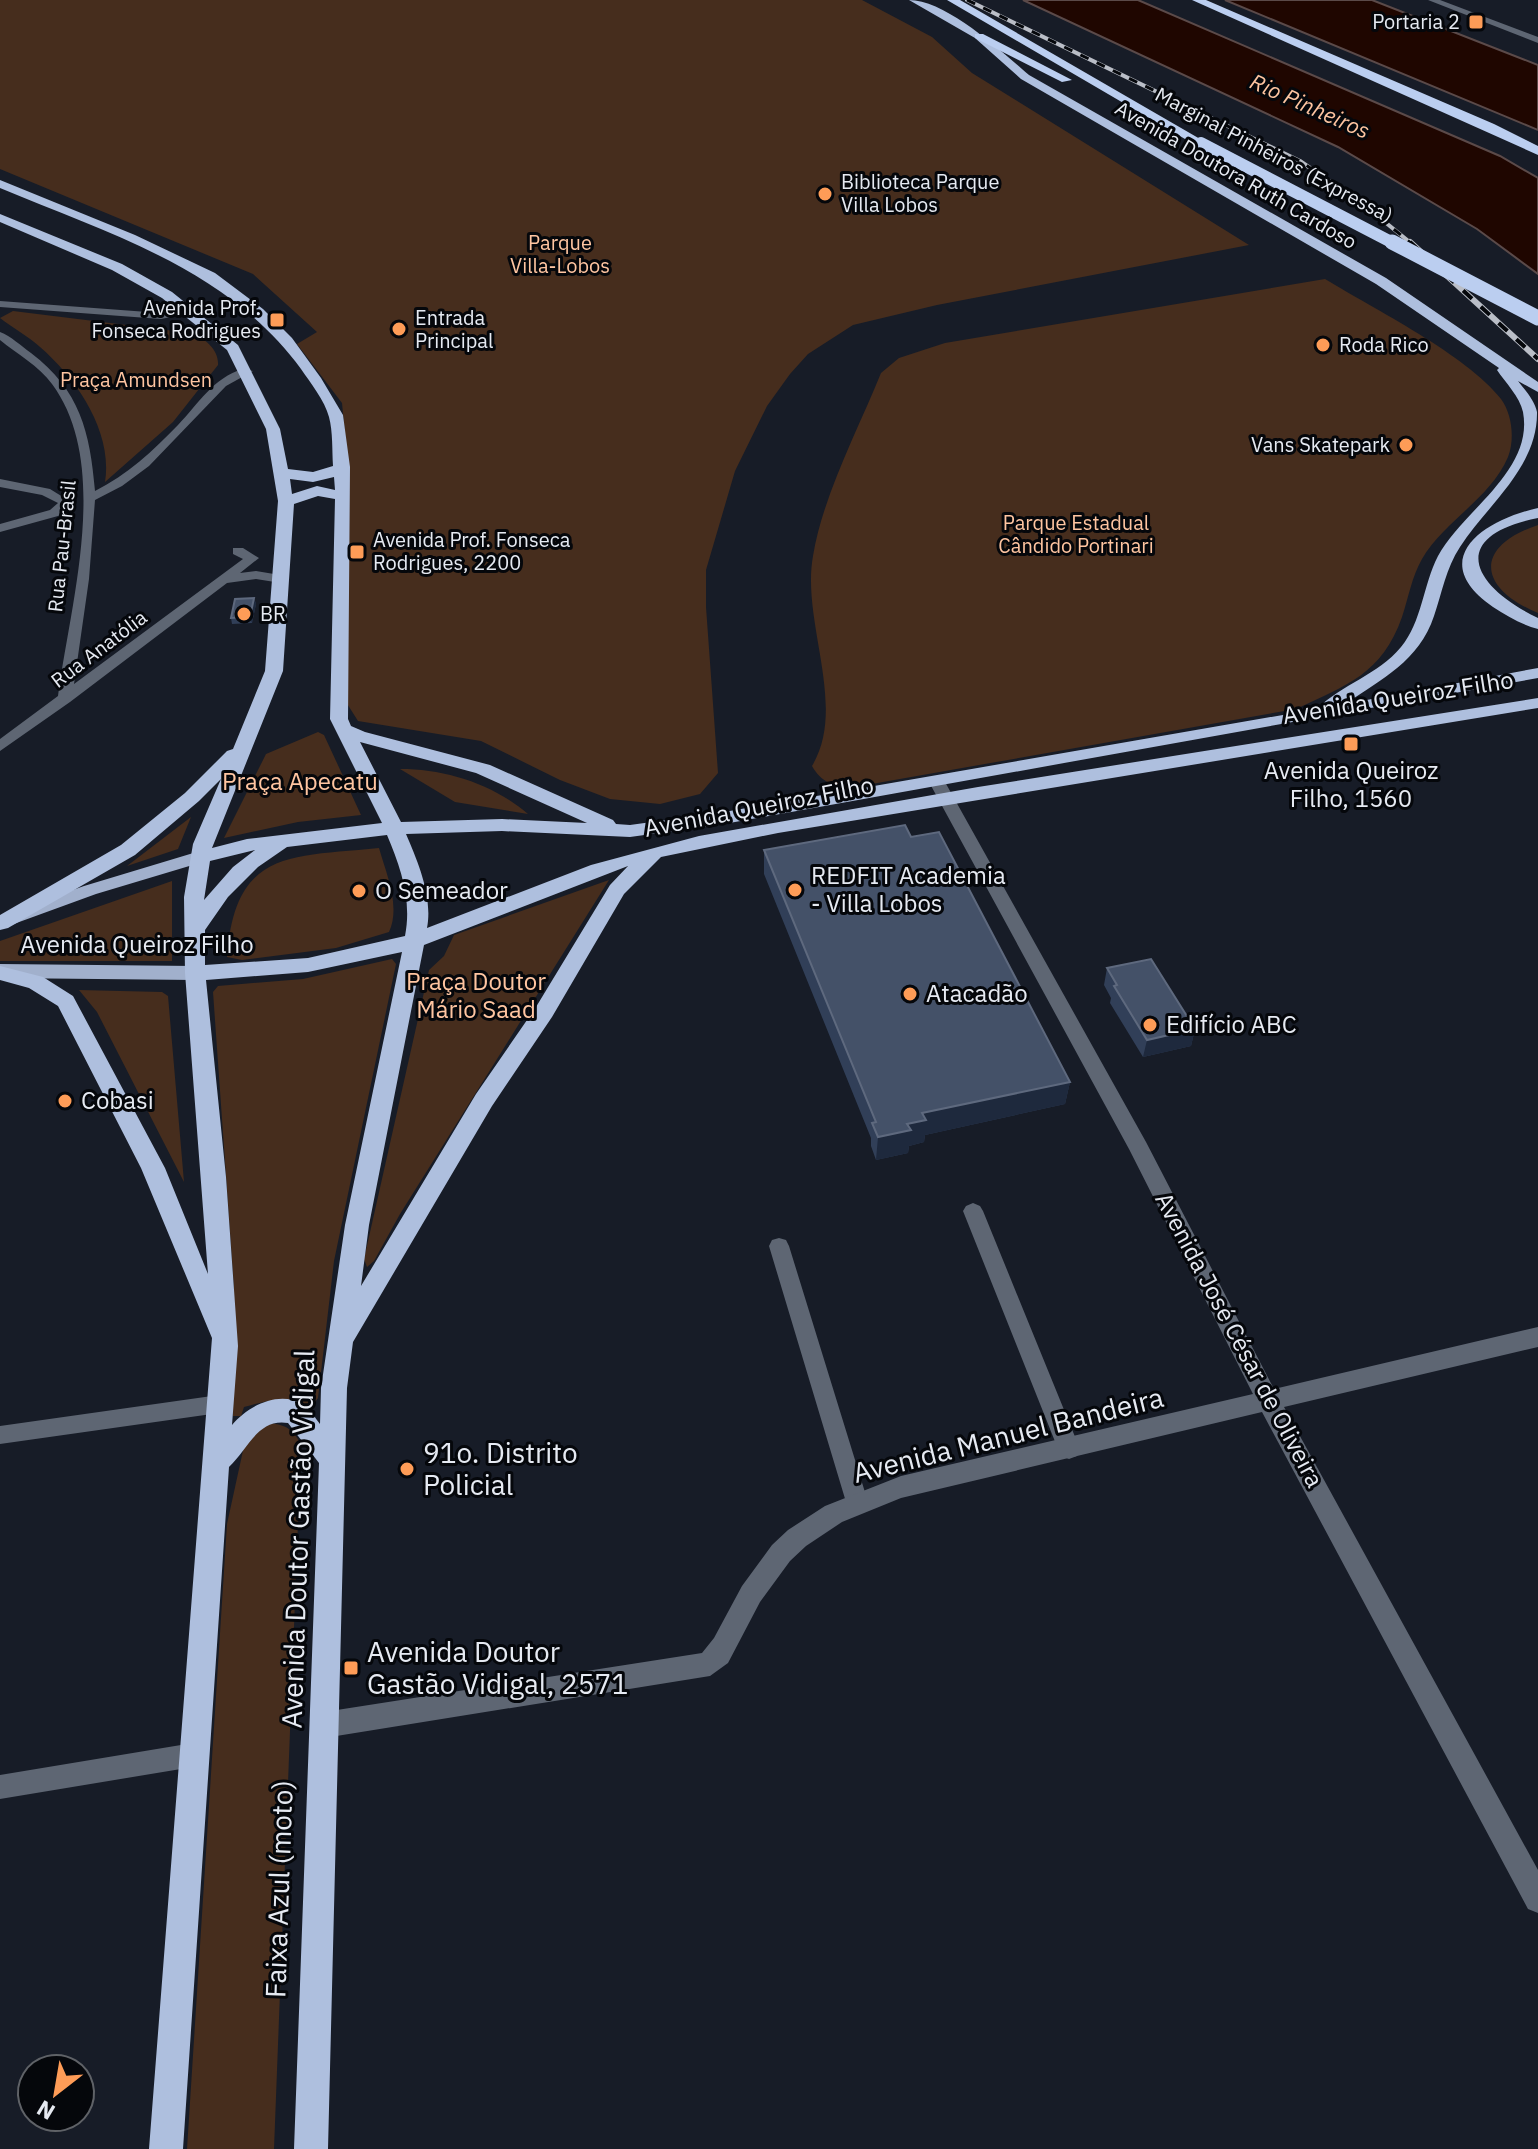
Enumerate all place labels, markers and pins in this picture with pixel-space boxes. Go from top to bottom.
place label: Portaria 2 [1372,8,1460,35]
marker: Portaria 2 [1467,13,1485,31]
place label: Biblioteca Parque Villa Lobos [841,168,999,218]
marker: Biblioteca Parque Villa Lobos [816,185,834,203]
place label: Avenida Prof. Fonseca Rodrigues [91,294,261,344]
place label: Entrada Principal [415,304,493,354]
marker: Avenida Prof. Fonseca Rodrigues [268,311,286,329]
marker: Entrada Principal [390,320,408,338]
place label: Roda Rico [1339,331,1429,358]
marker: Roda Rico [1314,336,1332,354]
place label: Vans Skatepark [1251,431,1390,458]
marker: Vans Skatepark [1397,436,1415,454]
place label: Avenida Prof. Fonseca Rodrigues, 2200 [373,526,571,576]
marker: Avenida Prof. Fonseca Rodrigues, 2200 [348,543,366,561]
place label: BR [260,600,286,627]
marker: BR [235,605,253,623]
marker: Avenida Queiroz Filho, 1560 [1342,735,1360,753]
place label: Avenida Queiroz Filho, 1560 [1264,754,1438,814]
place label: REDFIT Academia - Villa Lobos [811,859,1006,919]
place label: O Semeador [375,874,508,906]
marker: REDFIT Academia - Villa Lobos [786,881,804,899]
marker: O Semeador [350,882,368,900]
place label: Atacadão [926,977,1028,1009]
marker: Atacadão [901,985,919,1003]
place label: Edifício ABC [1166,1008,1297,1040]
marker: Edifício ABC [1141,1016,1159,1034]
place label: Cobasi [81,1084,154,1116]
marker: Cobasi [56,1092,74,1110]
place label: 91o. Distrito Policial [423,1434,578,1503]
marker: 91o. Distrito Policial [398,1460,416,1478]
place label: Avenida Doutor Gastão Vidigal, 2571 [367,1633,628,1702]
marker: Avenida Doutor Gastão Vidigal, 2571 [342,1659,360,1677]

